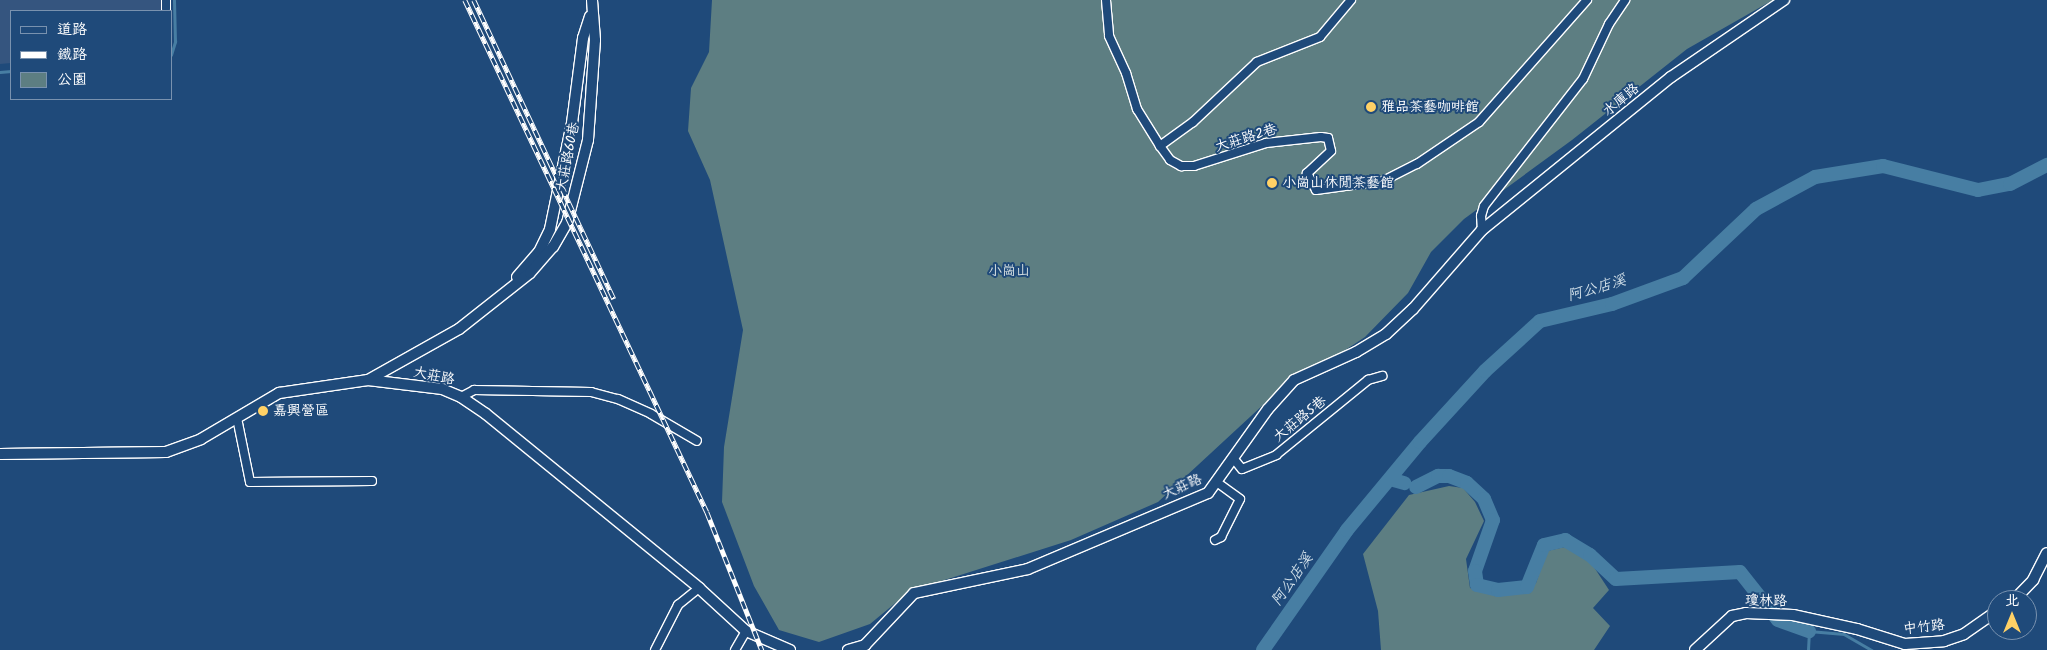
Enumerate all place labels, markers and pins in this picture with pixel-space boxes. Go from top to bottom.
place label: 雅品茶藝咖啡館 [1381,99,1479,115]
marker: 雅品茶藝咖啡館 [1365,101,1377,113]
place label: 小崗山休閒茶藝館 [1282,175,1394,191]
marker: 小崗山休閒茶藝館 [1266,177,1278,189]
place label: 嘉興營區 [273,403,329,419]
marker: 嘉興營區 [257,405,269,417]

